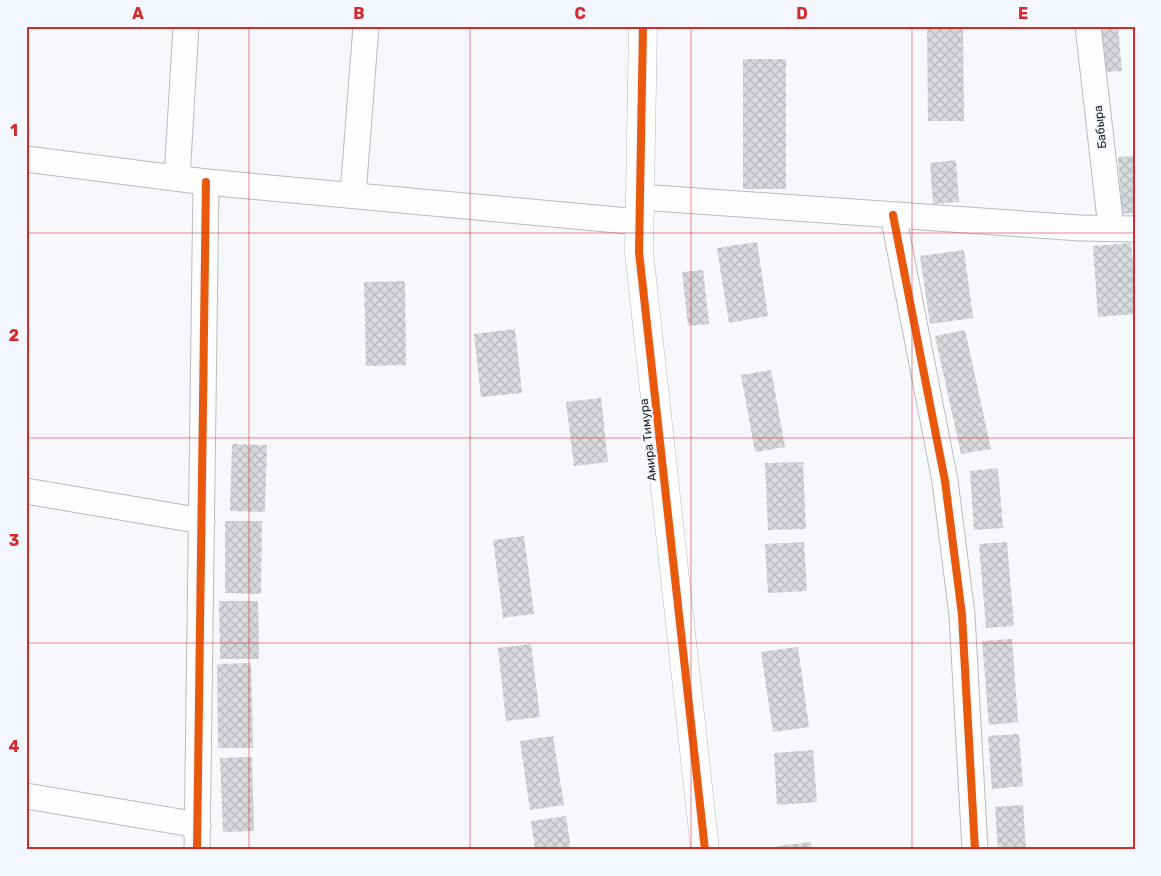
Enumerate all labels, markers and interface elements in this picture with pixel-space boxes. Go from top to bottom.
text: A [132,4,144,23]
text: B [353,4,365,23]
text: C [574,4,586,23]
text: D [796,4,808,23]
text: E [1018,4,1028,23]
street label: Бабыра [1091,105,1109,149]
text: 1 [10,121,18,140]
text: 2 [9,326,19,345]
street label: Амира Тимура [637,398,659,482]
text: 3 [9,531,19,550]
text: 4 [9,737,20,756]

